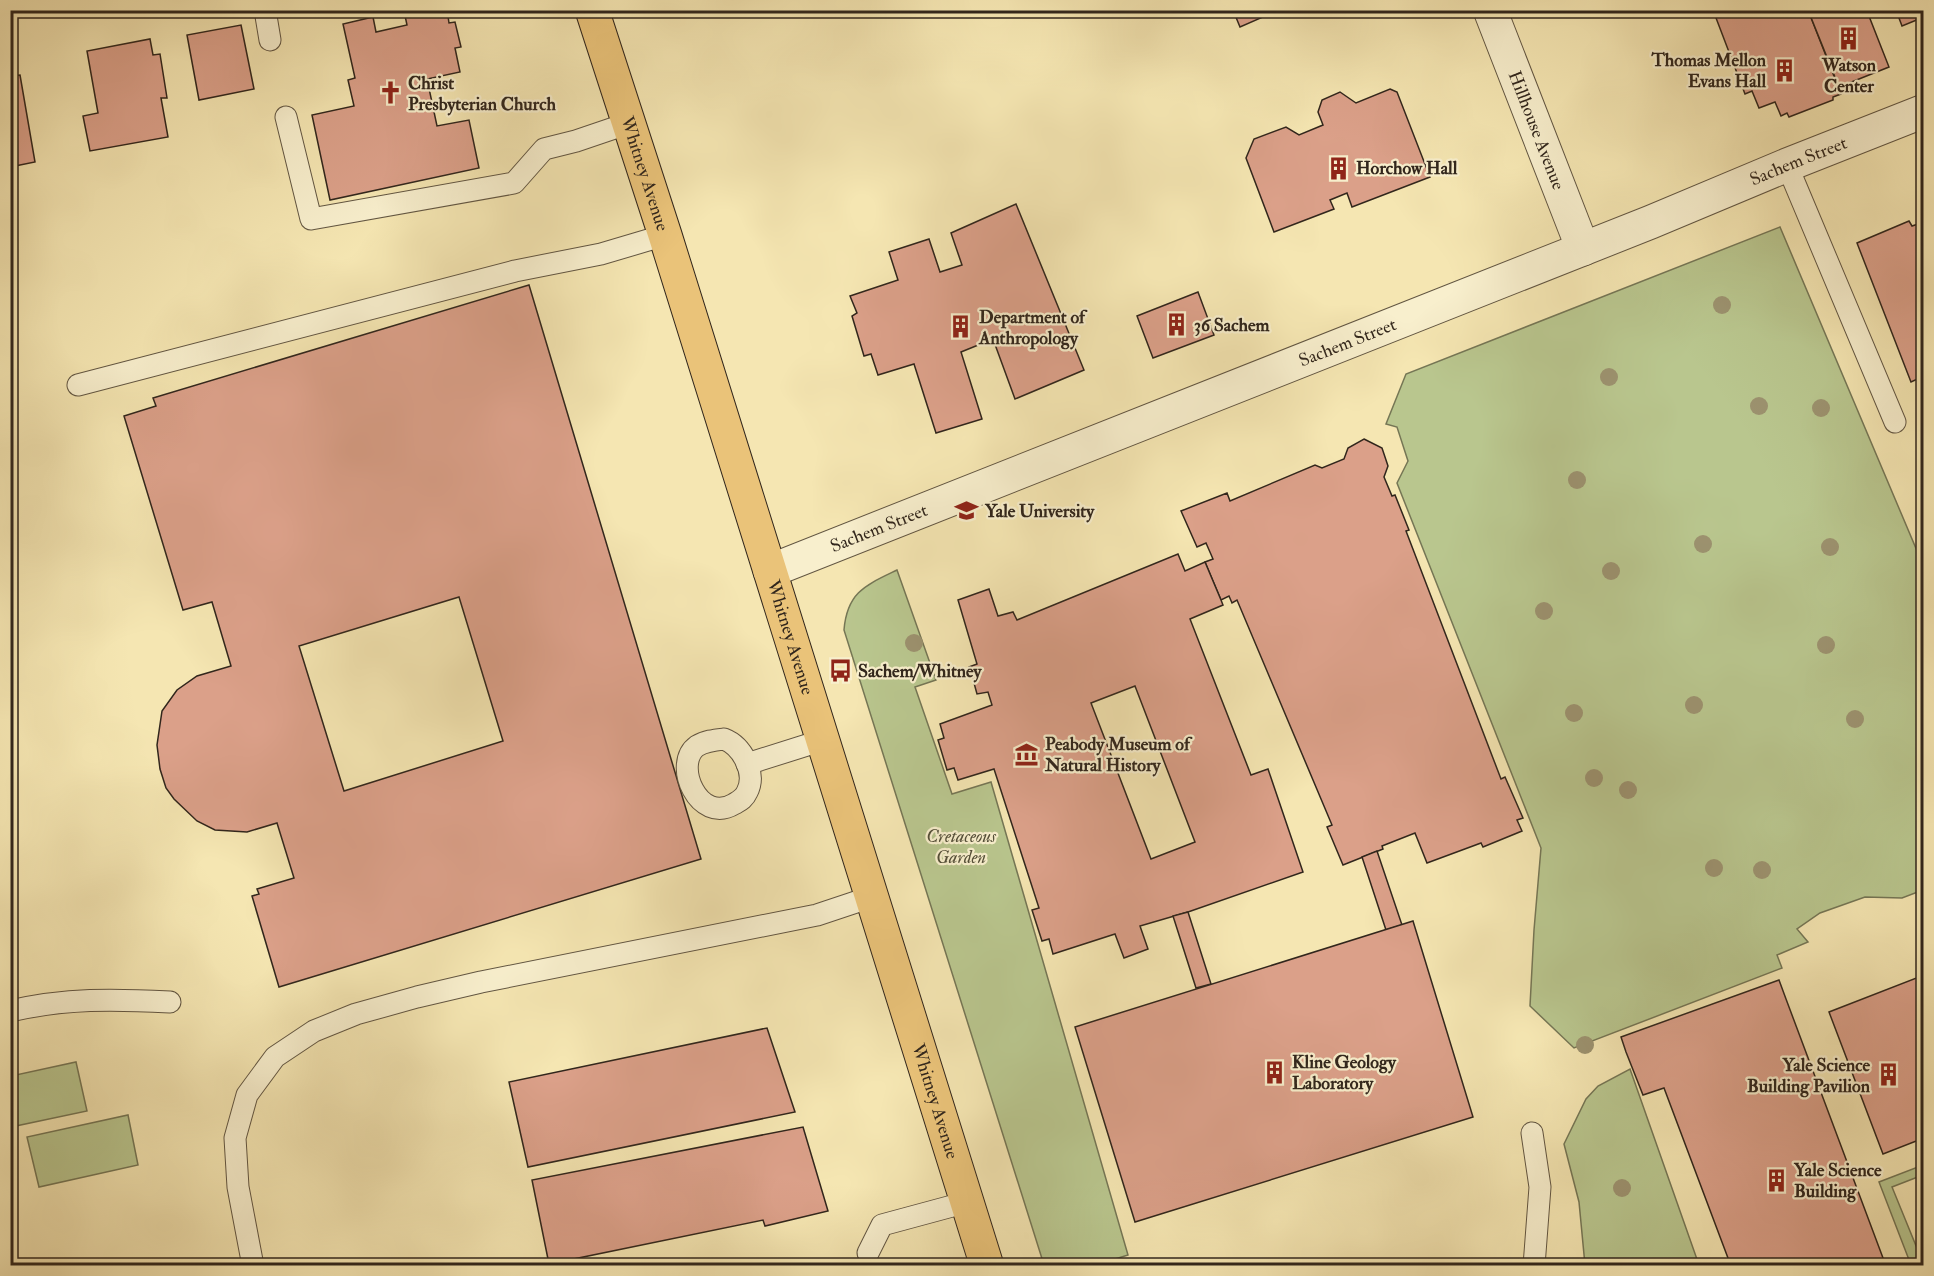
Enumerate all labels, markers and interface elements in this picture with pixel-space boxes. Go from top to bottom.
building icon: Watson Center [1836,26,1862,52]
place label: Thomas Mellon Evans Hall [1650,49,1767,93]
place label: Watson Center [1821,54,1877,98]
building icon: Thomas Mellon Evans Hall [1771,57,1797,83]
street label: Hillhouse Avenue [1503,67,1570,194]
place label: Christ Presbyterian Church [408,72,556,116]
church icon: Christ Presbyterian Church [377,80,403,106]
street label: Whitney Avenue [615,112,675,234]
street label: Sachem Street [1746,131,1850,191]
building icon: Horchow Hall [1325,155,1351,181]
place label: Horchow Hall [1356,157,1458,180]
place label: Department of Anthropology [978,306,1088,350]
building icon: 36 Sachem [1163,312,1189,338]
street label: Sachem Street [1295,313,1400,372]
building icon: Department of Anthropology [948,314,974,340]
place label: 36 Sachem [1194,314,1270,337]
street label: Sachem Street [827,498,931,558]
school or university icon: Yale University [954,498,980,524]
place label: Yale University [984,500,1095,523]
street label: Whitney Avenue [762,576,820,698]
bus stop icon: Sachem/Whitney [827,658,853,684]
place label: Sachem/Whitney [858,660,983,683]
place label: Peabody Museum of Natural History [1044,733,1193,777]
museum icon: Peabody Museum of Natural History [1014,741,1040,767]
park label: Cretaceous Garden [926,825,997,869]
street label: Whitney Avenue [906,1040,964,1162]
place label: Kline Geology Laboratory [1292,1051,1397,1095]
place label: Yale Science Building Pavilion [1747,1054,1871,1098]
building icon: Kline Geology Laboratory [1261,1059,1287,1085]
building icon: Yale Science Building Pavilion [1875,1062,1901,1088]
place label: Yale Science Building [1793,1159,1882,1203]
building icon: Yale Science Building [1763,1167,1789,1193]

